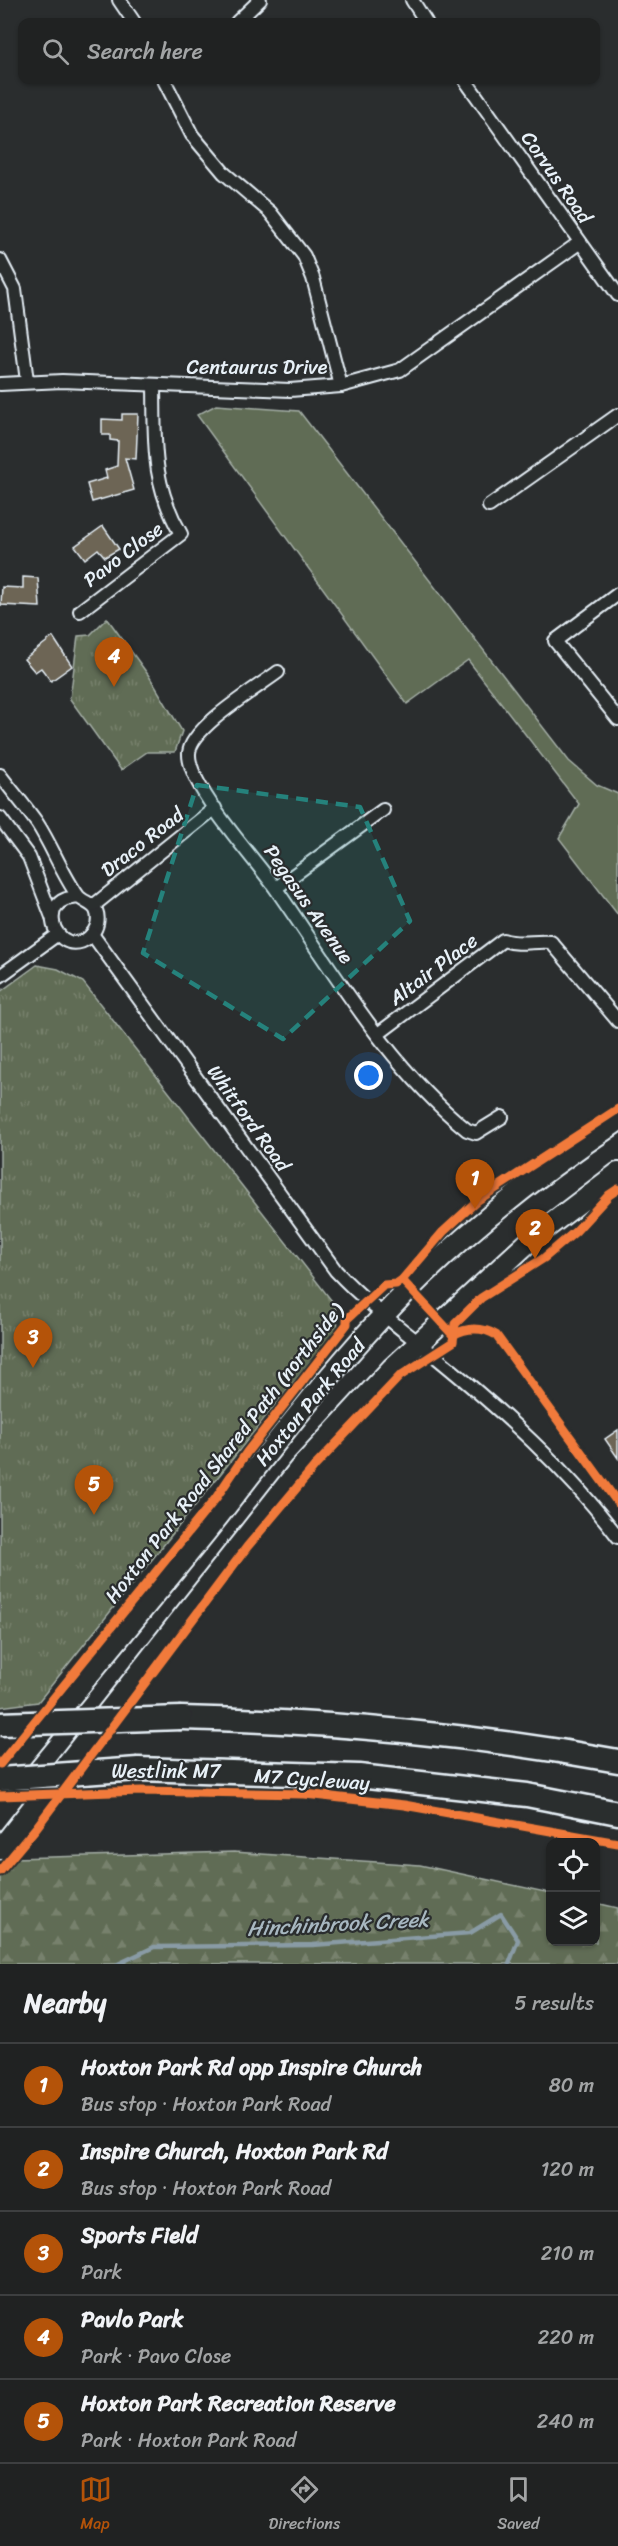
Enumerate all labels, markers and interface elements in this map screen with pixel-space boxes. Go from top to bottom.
search box [18,18,600,84]
text: Search here [87,32,203,71]
icon: search [39,35,72,68]
street label: Corvus Road [512,123,602,232]
street label: Centaurus Drive [187,350,328,385]
street label: Pavo Close [75,512,171,596]
pin: 4 [94,638,134,687]
street label: Draco Road [93,797,193,886]
street label: Pegasus Avenue [254,837,363,972]
street label: Altair Place [380,924,486,1015]
street label: Whitford Road [198,1057,301,1181]
your location [354,1061,383,1090]
pin: 1 [456,1160,494,1209]
pin: 2 [516,1210,554,1259]
street label: Hoxton Park Road Shared Path (northside) [96,1295,354,1611]
pin: 3 [14,1318,52,1368]
street label: Hoxton Park Road [246,1329,376,1474]
pin: 5 [74,1466,113,1515]
street label: Westlink M7 [111,1754,222,1789]
street label: M7 Cycleway [253,1758,372,1801]
map controls [546,1838,600,1946]
button: locate [546,1838,600,1892]
button: layers [546,1892,600,1946]
water label: Hinchinbrook Creek [246,1900,432,1948]
text: Nearby [24,1980,106,2026]
text: 5 results [515,1986,594,2021]
text: Hoxton Park Rd opp Inspire Church [81,2048,422,2087]
text: 1 [39,2068,48,2103]
text: 80 m [549,2068,594,2103]
text: Bus stop · Hoxton Park Road [81,2087,331,2122]
text: Inspire Church, Hoxton Park Rd [81,2132,388,2171]
text: 2 [38,2152,49,2187]
text: 120 m [541,2152,594,2187]
text: Bus stop · Hoxton Park Road [81,2171,331,2206]
text: Sports Field [81,2216,198,2255]
text: 3 [38,2236,49,2271]
text: 210 m [541,2236,594,2271]
text: Park [81,2255,122,2290]
text: Pavlo Park [81,2300,183,2339]
text: 4 [37,2320,50,2355]
text: 220 m [538,2320,594,2355]
text: Park · Pavo Close [81,2339,231,2374]
text: Hoxton Park Recreation Reserve [81,2384,396,2423]
text: 5 [37,2404,50,2439]
text: 240 m [537,2404,594,2439]
text: Park · Hoxton Park Road [81,2423,296,2458]
tab: Map [79,2473,112,2538]
tab: Directions [269,2473,340,2538]
tab: Saved [497,2473,539,2538]

